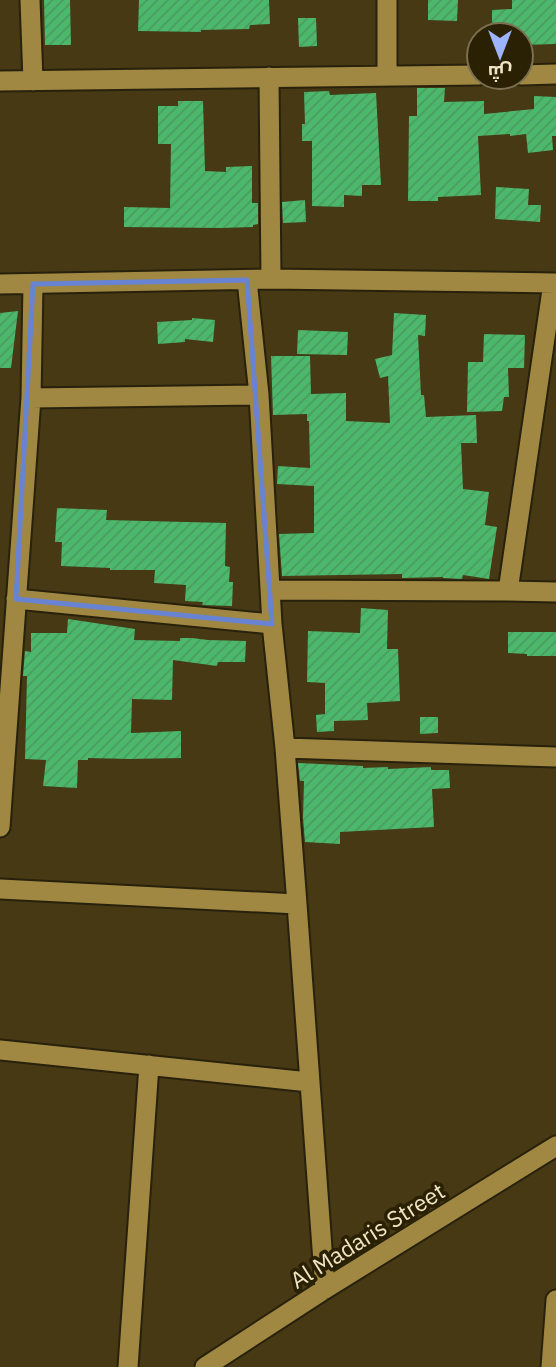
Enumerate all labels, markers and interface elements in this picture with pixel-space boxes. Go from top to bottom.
north arrow [465,21,535,91]
text: ش [488,61,512,85]
street label: Al Madaris Street [284,1175,450,1295]

